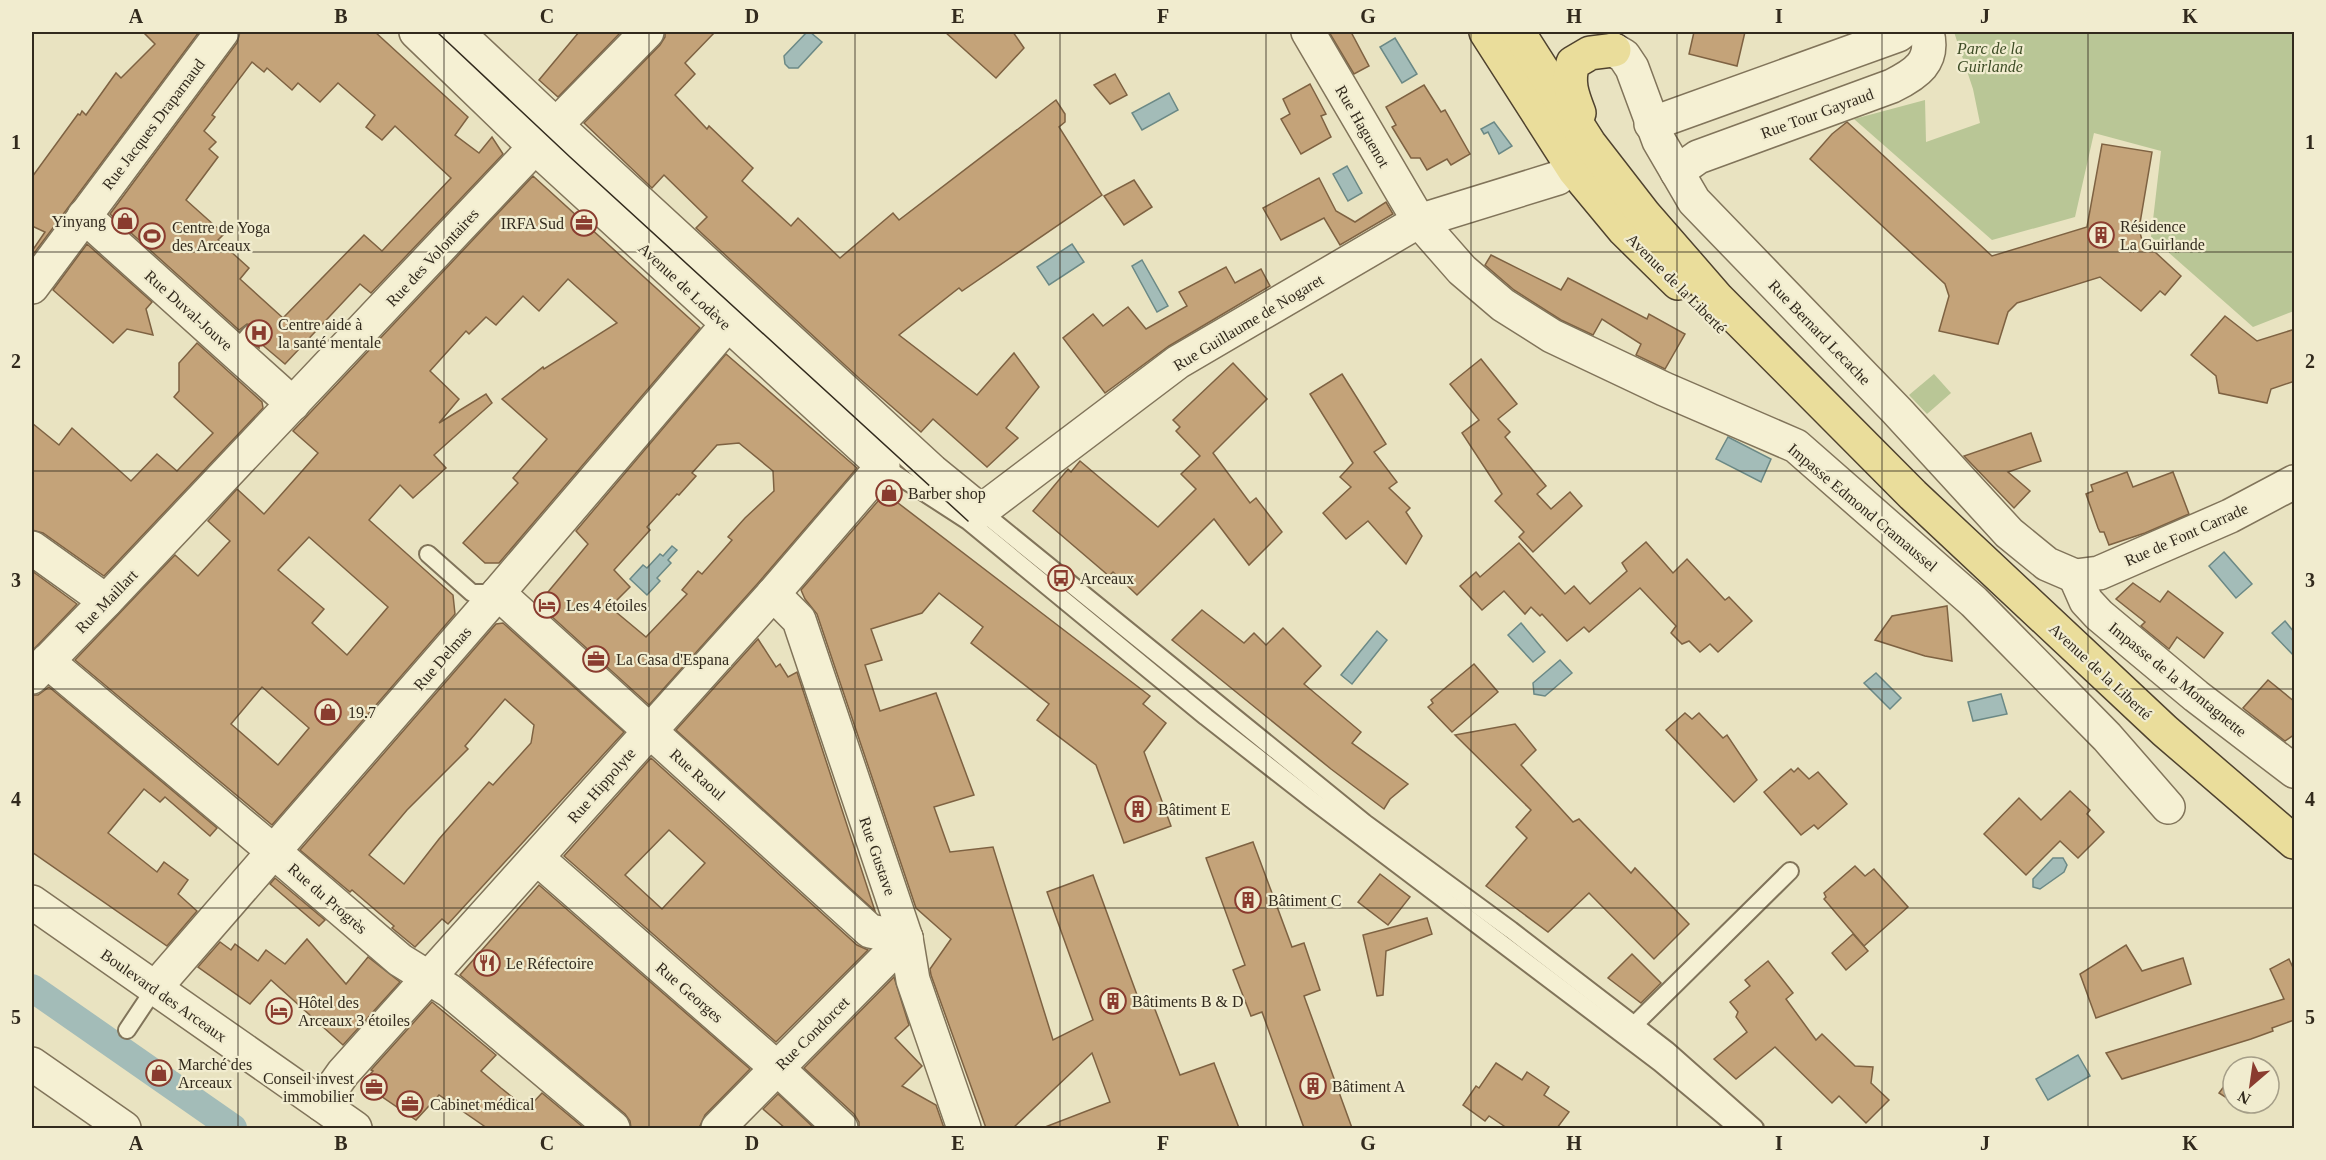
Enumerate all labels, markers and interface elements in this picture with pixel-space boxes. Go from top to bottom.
text: A [129,5,144,27]
text: B [334,5,348,27]
text: C [540,5,554,27]
text: D [745,5,759,27]
text: E [951,5,965,27]
text: F [1157,5,1169,27]
text: G [1360,5,1376,27]
text: H [1566,5,1582,27]
text: I [1775,5,1783,27]
text: J [1980,5,1990,27]
text: K [2182,5,2198,27]
park label: Parc de la Guirlande [1956,40,2023,75]
street label: Rue Jacques Draparnaud [99,56,209,194]
street label: Rue Haguenot [1331,82,1393,171]
street label: Rue Tour Gayraud [1759,85,1876,143]
text: 1 [11,131,21,153]
text: 1 [2305,131,2315,153]
street label: Rue des Volontaires [383,205,482,310]
shop icon: Yinyang [110,206,140,236]
office icon: IRFA Sud [569,208,599,238]
place label: Yinyang [52,213,106,231]
place label: IRFA Sud [501,215,564,232]
place label: Résidence La Guirlande [2120,218,2205,253]
place label: Centre de Yoga des Arceaux [172,219,270,254]
building icon: Résidence La Guirlande [2086,220,2116,250]
sports icon: Centre de Yoga des Arceaux [137,221,167,251]
street label: Avenue de la Liberté [1623,230,1730,337]
street label: Avenue de Lodève [635,239,734,333]
street label: Rue Duval-Jouve [142,267,236,354]
street label: Rue Guillaume de Nogaret [1170,271,1327,375]
street label: Rue Bernard Lecache [1765,277,1874,388]
place label: Centre aide à la santé mentale [278,316,381,351]
hospital icon: Centre aide à la santé mentale [244,318,274,348]
text: 2 [11,350,21,372]
text: 2 [2305,350,2315,372]
street label: Impasse Edmond Cramaussel [1784,440,1941,576]
shop icon: Barber shop [874,478,904,508]
place label: Barber shop [908,485,986,503]
street label: Rue de Font Carrade [2122,500,2250,569]
bus stop icon: Arceaux [1046,563,1076,593]
street label: Rue Maillart [72,566,141,636]
text: 3 [11,569,21,591]
text: 3 [2305,569,2315,591]
place label: Arceaux [1080,570,1134,587]
hotel icon: Les 4 étoiles [532,590,562,620]
place label: Les 4 étoiles [566,597,647,614]
street label: Impasse de la Montagnette [2105,619,2250,741]
street label: Avenue de la Liberté [2046,620,2155,723]
street label: Rue Delmas [410,623,475,694]
office icon: La Casa d'Espana [581,644,611,674]
place label: La Casa d'Espana [616,651,729,669]
shop icon: 19.7 [313,697,343,727]
place label: 19.7 [348,704,376,721]
street label: Rue Hippolyte [564,744,639,827]
street label: Rue Raoul [667,745,729,804]
text: 4 [11,788,21,810]
text: 4 [2305,788,2315,810]
building icon: Bâtiment E [1123,794,1153,824]
place label: Bâtiment E [1158,801,1230,818]
street label: Rue Gustave [856,815,899,898]
street label: Rue du Progrès [284,860,370,938]
building icon: Bâtiment C [1233,885,1263,915]
place label: Bâtiment C [1268,892,1341,909]
street label: Boulevard des Arceaux [98,946,230,1045]
restaurant icon: Le Réfectoire [472,948,502,978]
place label: Le Réfectoire [506,955,594,972]
street label: Rue Georges [652,959,726,1027]
building icon: Bâtiments B & D [1098,986,1128,1016]
street label: Rue Condorcet [772,993,853,1073]
place label: Bâtiments B & D [1132,993,1244,1010]
place label: Hôtel des Arceaux 3 étoiles [298,994,410,1029]
hotel icon: Hôtel des Arceaux 3 étoiles [264,996,294,1026]
text: 5 [11,1006,21,1028]
text: 5 [2305,1006,2315,1028]
north arrow [2221,1055,2281,1115]
place label: Marché des Arceaux [178,1056,252,1091]
shop icon: Marché des Arceaux [144,1058,174,1088]
place label: Conseil invest immobilier [263,1070,355,1105]
building icon: Bâtiment A [1298,1071,1328,1101]
office icon: Conseil invest immobilier [359,1072,389,1102]
place label: Bâtiment A [1332,1078,1406,1095]
text: N [2234,1087,2253,1108]
office icon: Cabinet médical [395,1089,425,1119]
place label: Cabinet médical [430,1096,535,1113]
text: A [129,1132,144,1154]
text: B [334,1132,348,1154]
text: C [540,1132,554,1154]
text: D [745,1132,759,1154]
text: E [951,1132,965,1154]
text: F [1157,1132,1169,1154]
text: G [1360,1132,1376,1154]
text: H [1566,1132,1582,1154]
text: I [1775,1132,1783,1154]
text: J [1980,1132,1990,1154]
text: K [2182,1132,2198,1154]

